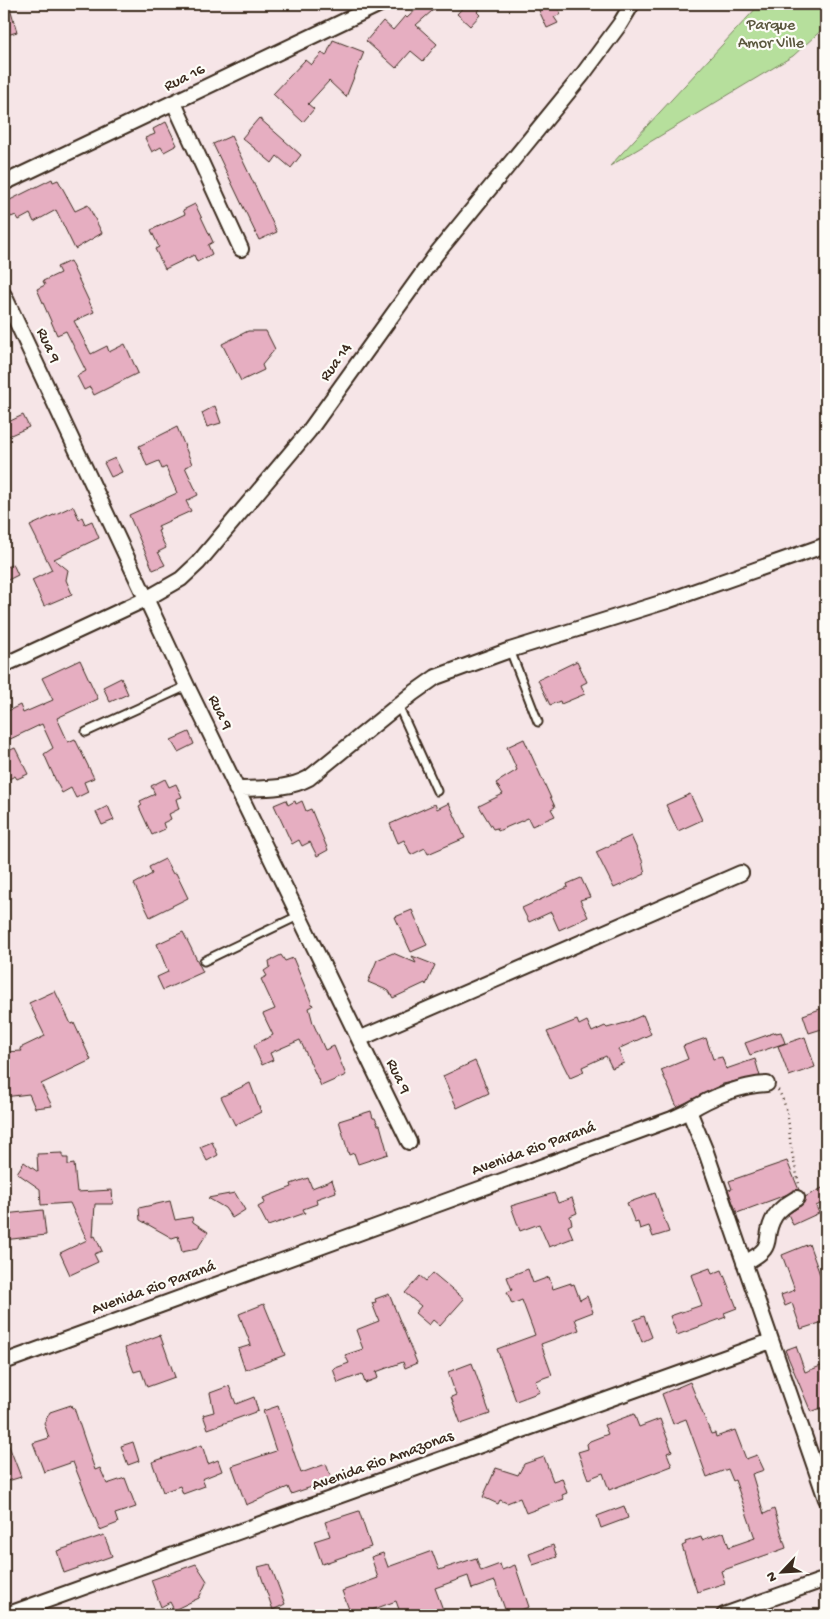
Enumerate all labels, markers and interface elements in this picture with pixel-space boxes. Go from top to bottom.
park label: Parque Amor Ville [738,17,805,54]
street label: Rua 16 [161,61,209,97]
street label: Rua 9 [31,325,63,367]
street label: Rua 14 [317,340,357,386]
street label: Rua 9 [202,692,236,734]
street label: Rua 9 [380,1056,414,1098]
street label: Avenida Rio Paraná [469,1118,600,1181]
street label: Avenida Rio Paraná [89,1257,220,1320]
street label: Avenida Rio Amazonas [310,1427,457,1496]
north arrow [758,1546,808,1596]
text: N [763,1569,782,1584]

